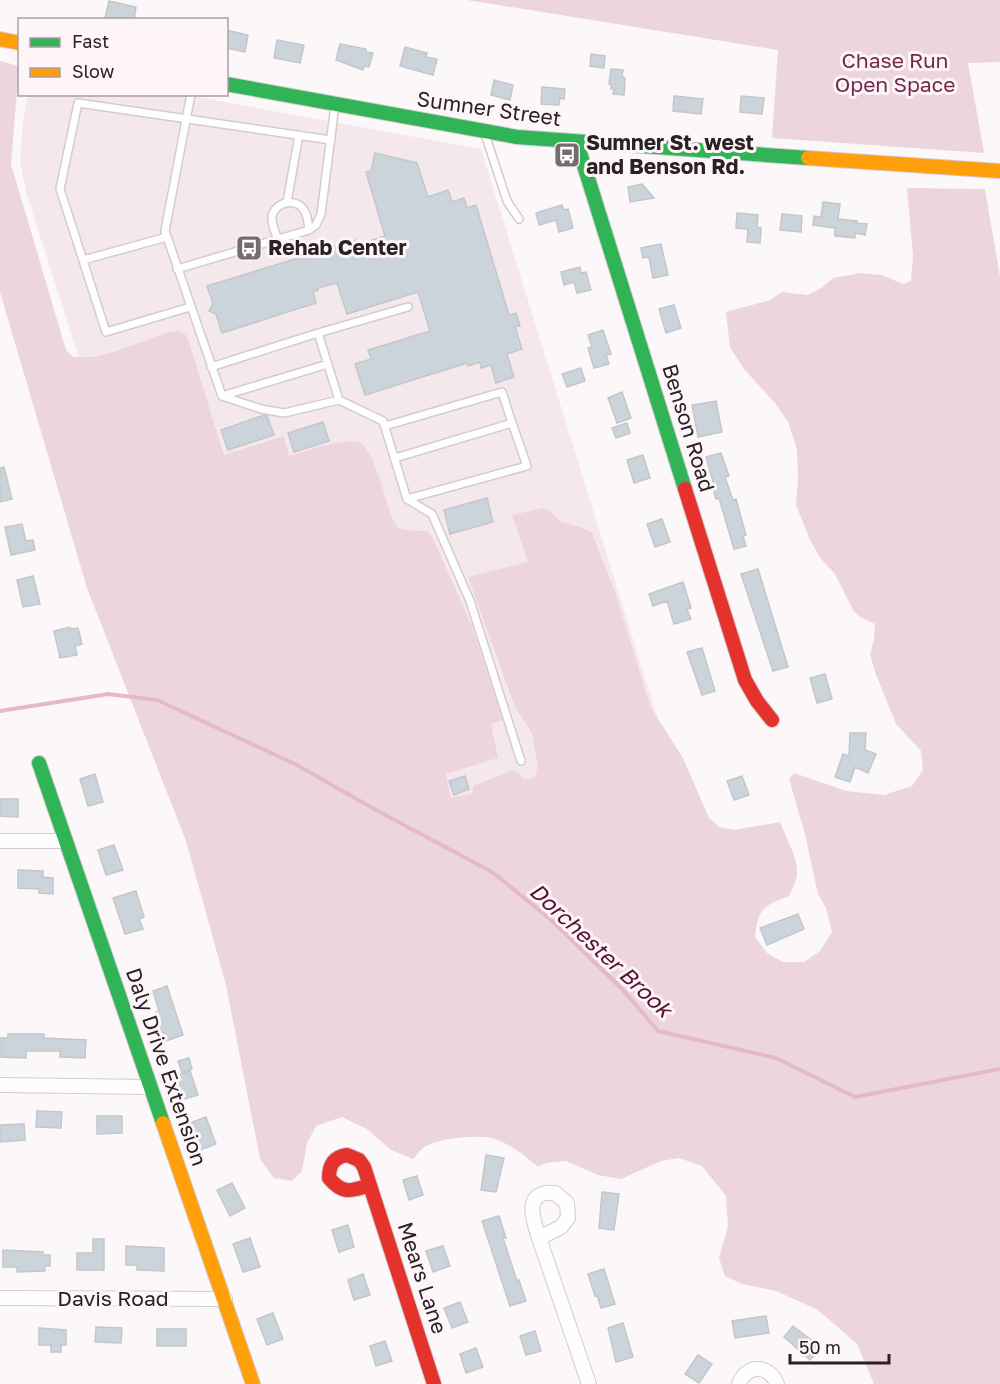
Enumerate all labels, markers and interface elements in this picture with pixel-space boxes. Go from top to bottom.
legend [18,18,228,96]
text: Fast [72,30,109,52]
park label: Chase Run Open Space [835,47,955,97]
text: Slow [72,60,115,82]
street label: Sumner Street [415,85,563,131]
place label: Sumner St. west and Benson Rd. [586,129,754,179]
bus stop icon: Sumner St. west and Benson Rd. [552,140,582,170]
bus stop icon: Rehab Center [234,233,264,263]
place label: Rehab Center [268,234,407,260]
street label: Benson Road [657,361,721,495]
water label: Dorchester Brook [525,877,680,1024]
street label: Daly Drive Extension [121,964,213,1169]
street label: Mears Lane [393,1219,453,1337]
street label: Davis Road [57,1285,169,1311]
scale bar [790,1327,889,1365]
text: 50 m [799,1336,841,1358]

